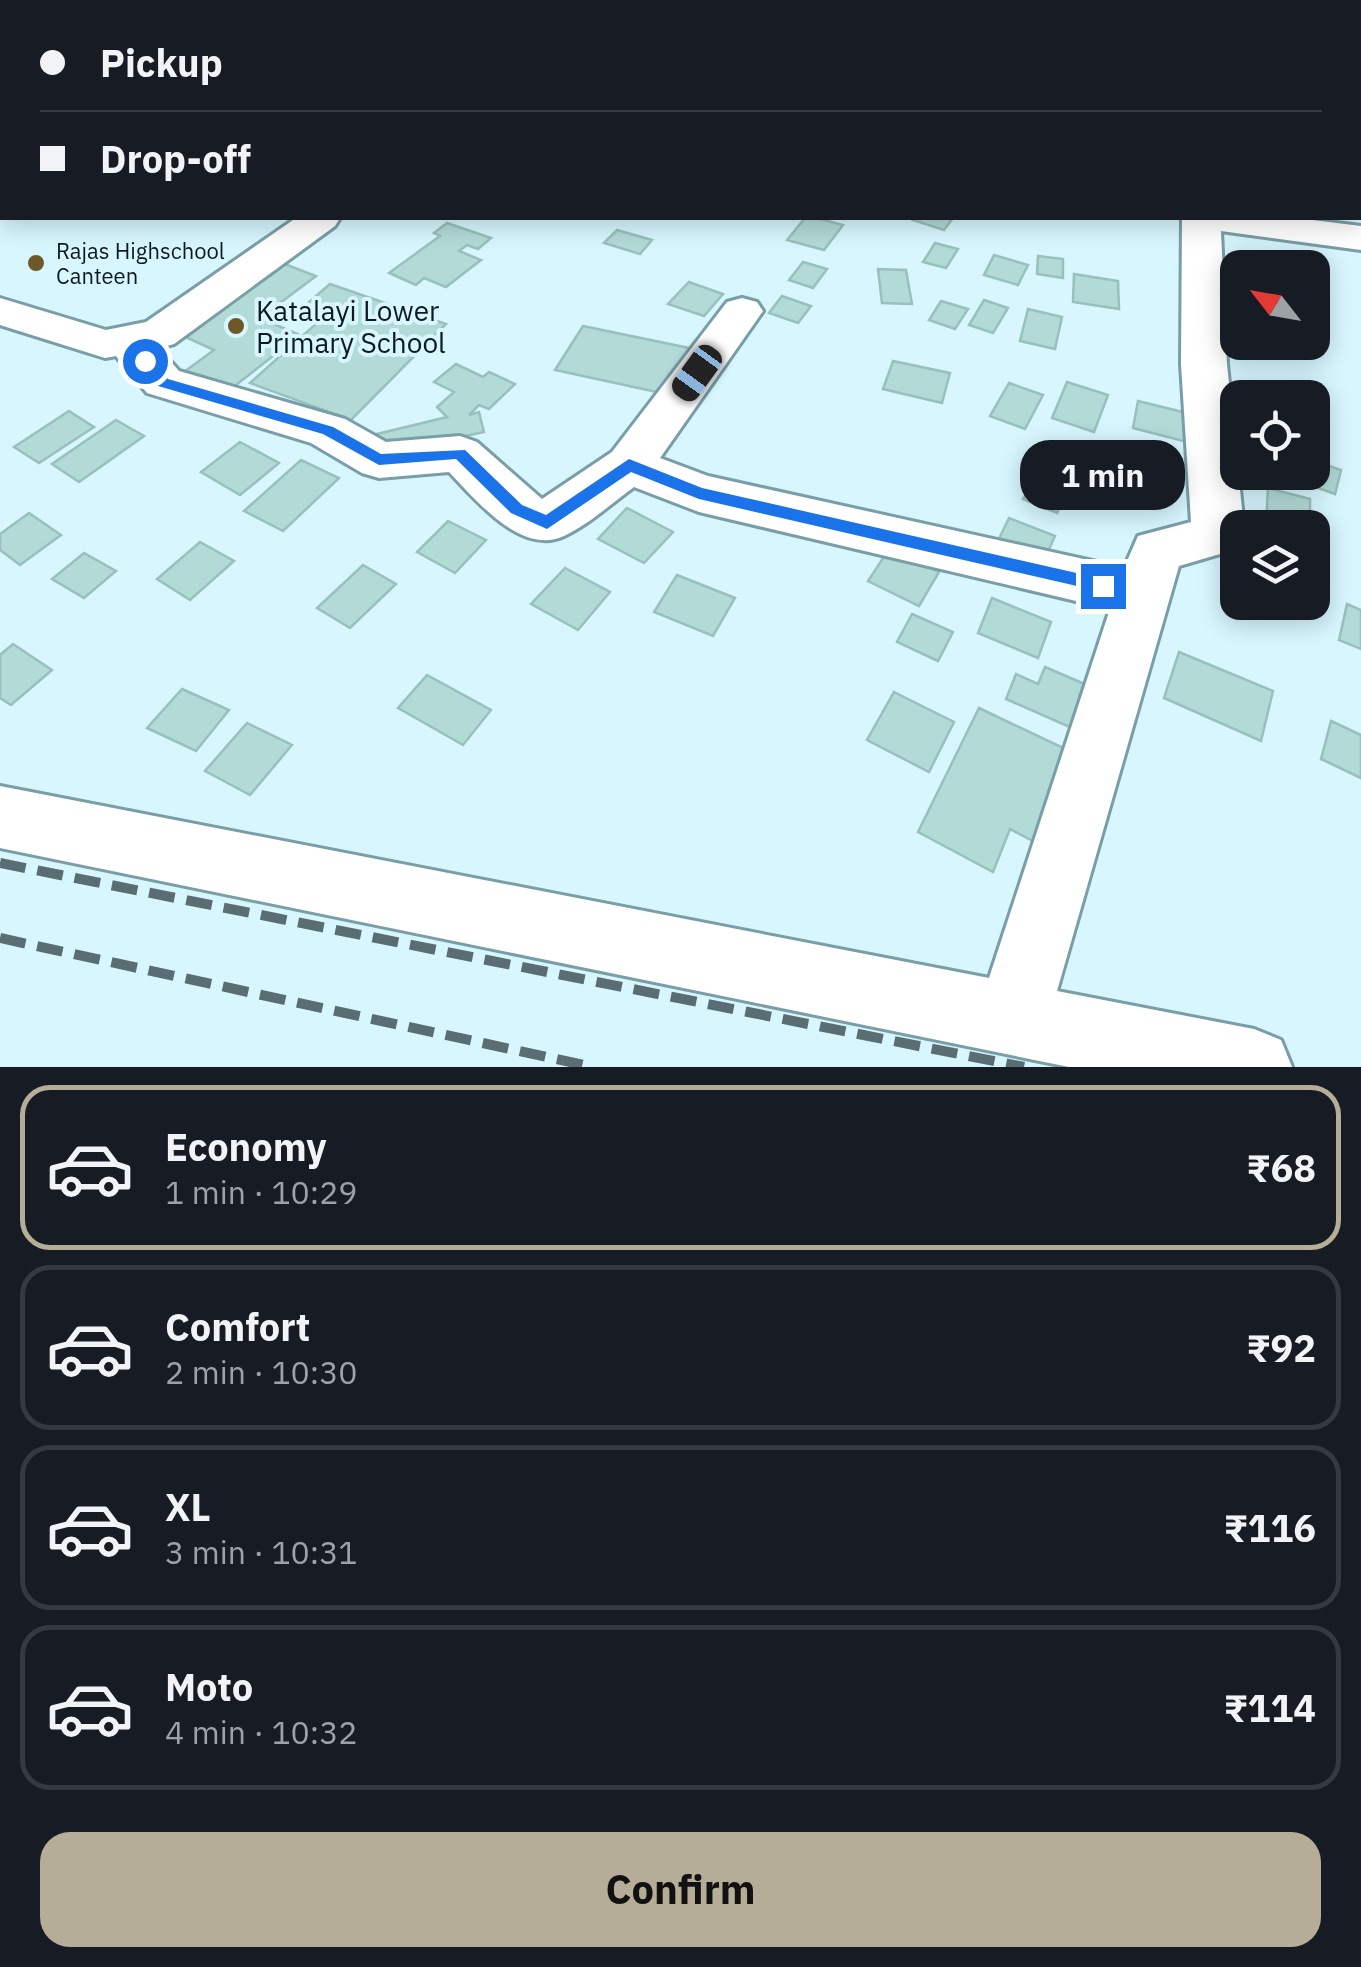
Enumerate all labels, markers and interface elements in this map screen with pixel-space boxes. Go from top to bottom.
text: Pickup [100,38,223,87]
text: Drop-off [100,134,251,183]
place label: Rajas Highschool Canteen [56,236,225,290]
north arrow [1220,250,1330,360]
map controls [1220,250,1330,620]
marker: Rajas Highschool Canteen [25,252,47,274]
place label: Katalayi Lower Primary School [256,292,446,361]
marker: Katalayi Lower Primary School [225,315,247,337]
route start [123,339,168,384]
car [667,340,727,406]
button: locate [1220,380,1330,490]
callout: 1 min [1020,441,1186,511]
text: 1 min [1061,454,1144,496]
button: layers [1220,510,1330,620]
route end [1081,564,1126,609]
text: Economy [165,1122,327,1171]
icon: car [45,1123,135,1213]
text: ₹68 [1246,1143,1316,1192]
text: 1 min · 10:29 [165,1171,358,1213]
text: Comfort [165,1302,310,1351]
icon: car [45,1303,135,1393]
text: ₹92 [1246,1323,1316,1372]
text: 2 min · 10:30 [165,1351,358,1393]
text: XL [165,1482,211,1531]
icon: car [45,1483,135,1573]
text: ₹116 [1224,1503,1316,1552]
text: 3 min · 10:31 [165,1531,358,1573]
text: Moto [165,1662,253,1711]
icon: car [45,1663,135,1753]
text: ₹114 [1224,1683,1316,1732]
text: 4 min · 10:32 [165,1711,358,1753]
button: Confirm [40,1832,1321,1947]

